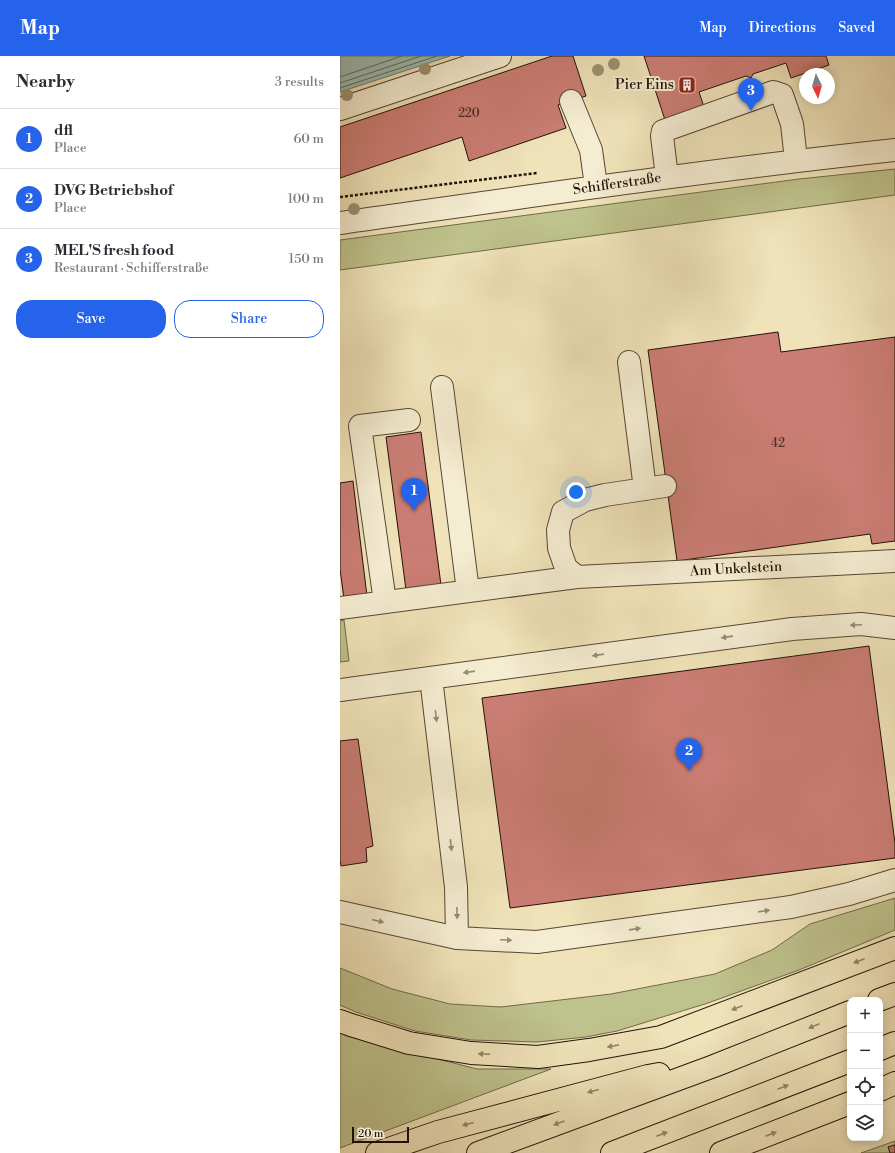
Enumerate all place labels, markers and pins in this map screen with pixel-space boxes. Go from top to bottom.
building icon: Pier Eins [677,75,697,95]
place label: Pier Eins [615,76,674,94]
pin: 3 [738,78,764,111]
pin: 1 [401,478,427,511]
pin: 2 [676,738,702,771]

